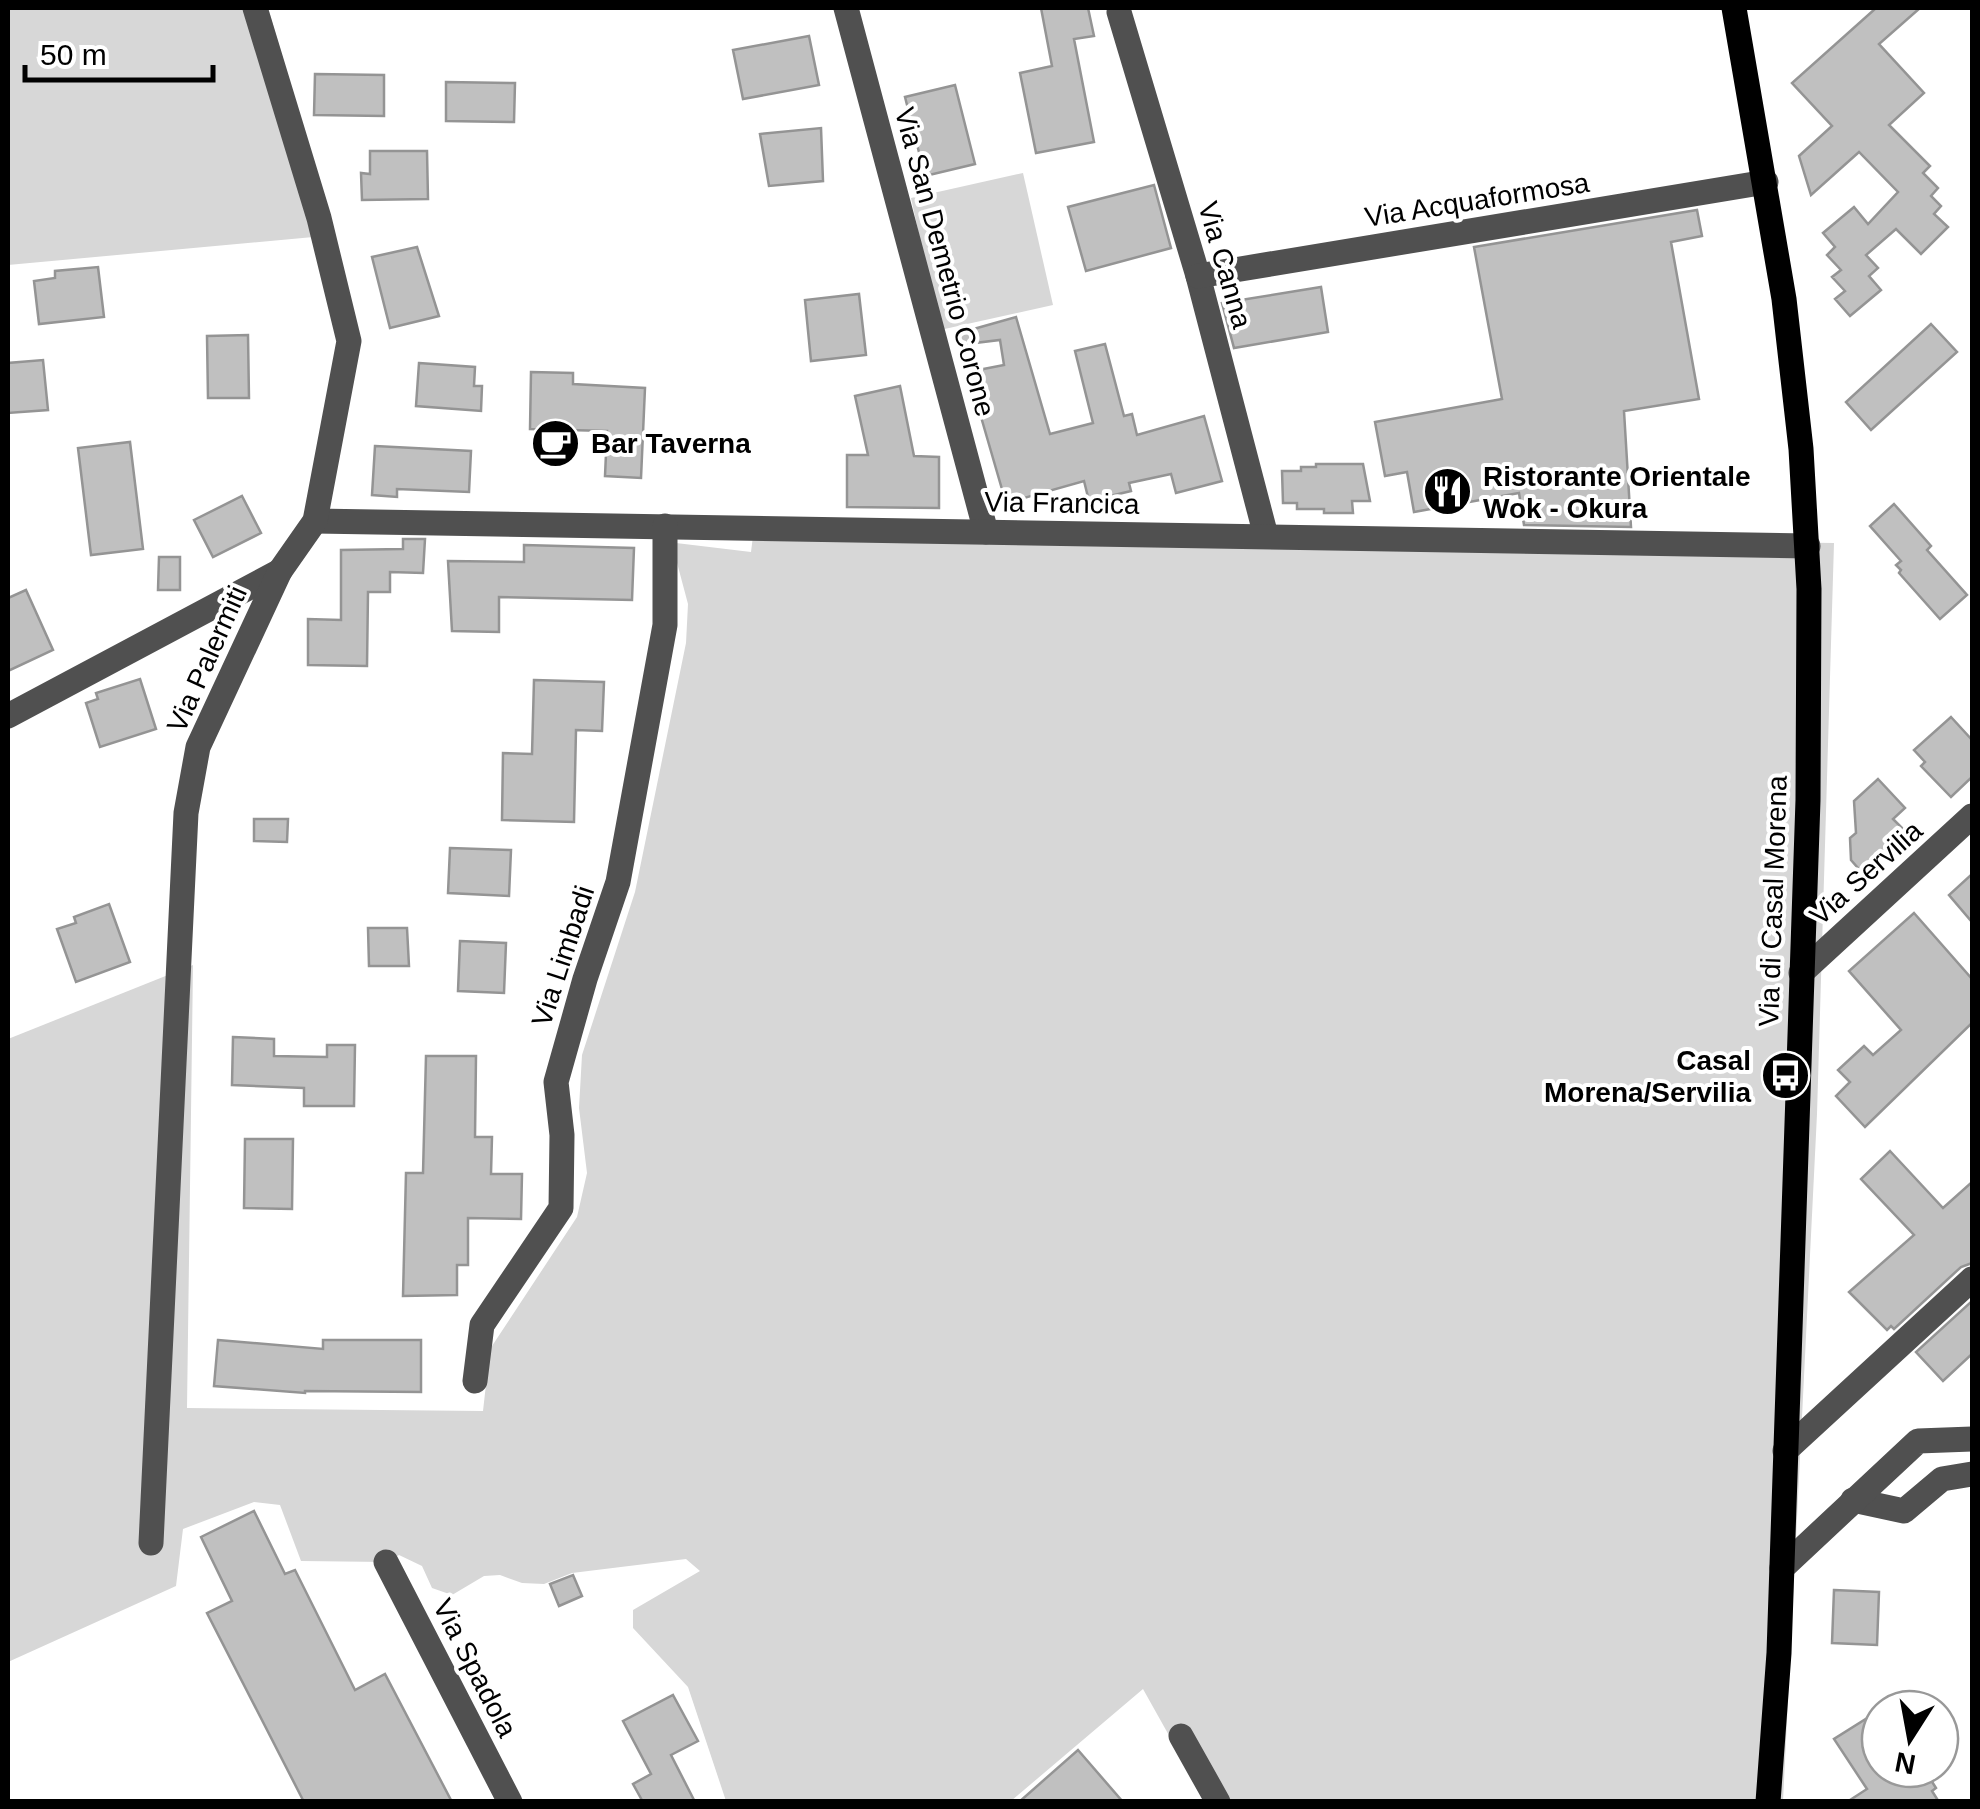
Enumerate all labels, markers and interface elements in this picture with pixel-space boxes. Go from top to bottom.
scale bar [25,20,212,82]
text: 50 m [40,38,107,71]
street label: Via San Demetrio Corone [889,104,1001,420]
street label: Via Acquaformosa [1363,167,1592,233]
street label: Via Canna [1192,198,1258,332]
cafe icon: Bar Taverna [530,417,582,469]
place label: Bar Taverna [591,428,751,459]
place label: Ristorante Orientale Wok - Okura [1483,461,1751,524]
restaurant icon: Ristorante Orientale Wok - Okura [1422,466,1474,518]
street label: Via Francica [984,486,1140,520]
street label: Via Palermiti [161,581,253,737]
street label: Via di Casal Morena [1753,774,1793,1027]
street label: Via Servilia [1804,815,1929,931]
street label: Via Limbadi [526,882,600,1030]
place label: Casal Morena/Servilia [1544,1045,1751,1108]
bus stop icon: Casal Morena/Servilia [1760,1050,1812,1102]
street label: Via Spadola [427,1594,523,1742]
north arrow [1860,1689,1960,1789]
text: N [1892,1746,1918,1780]

